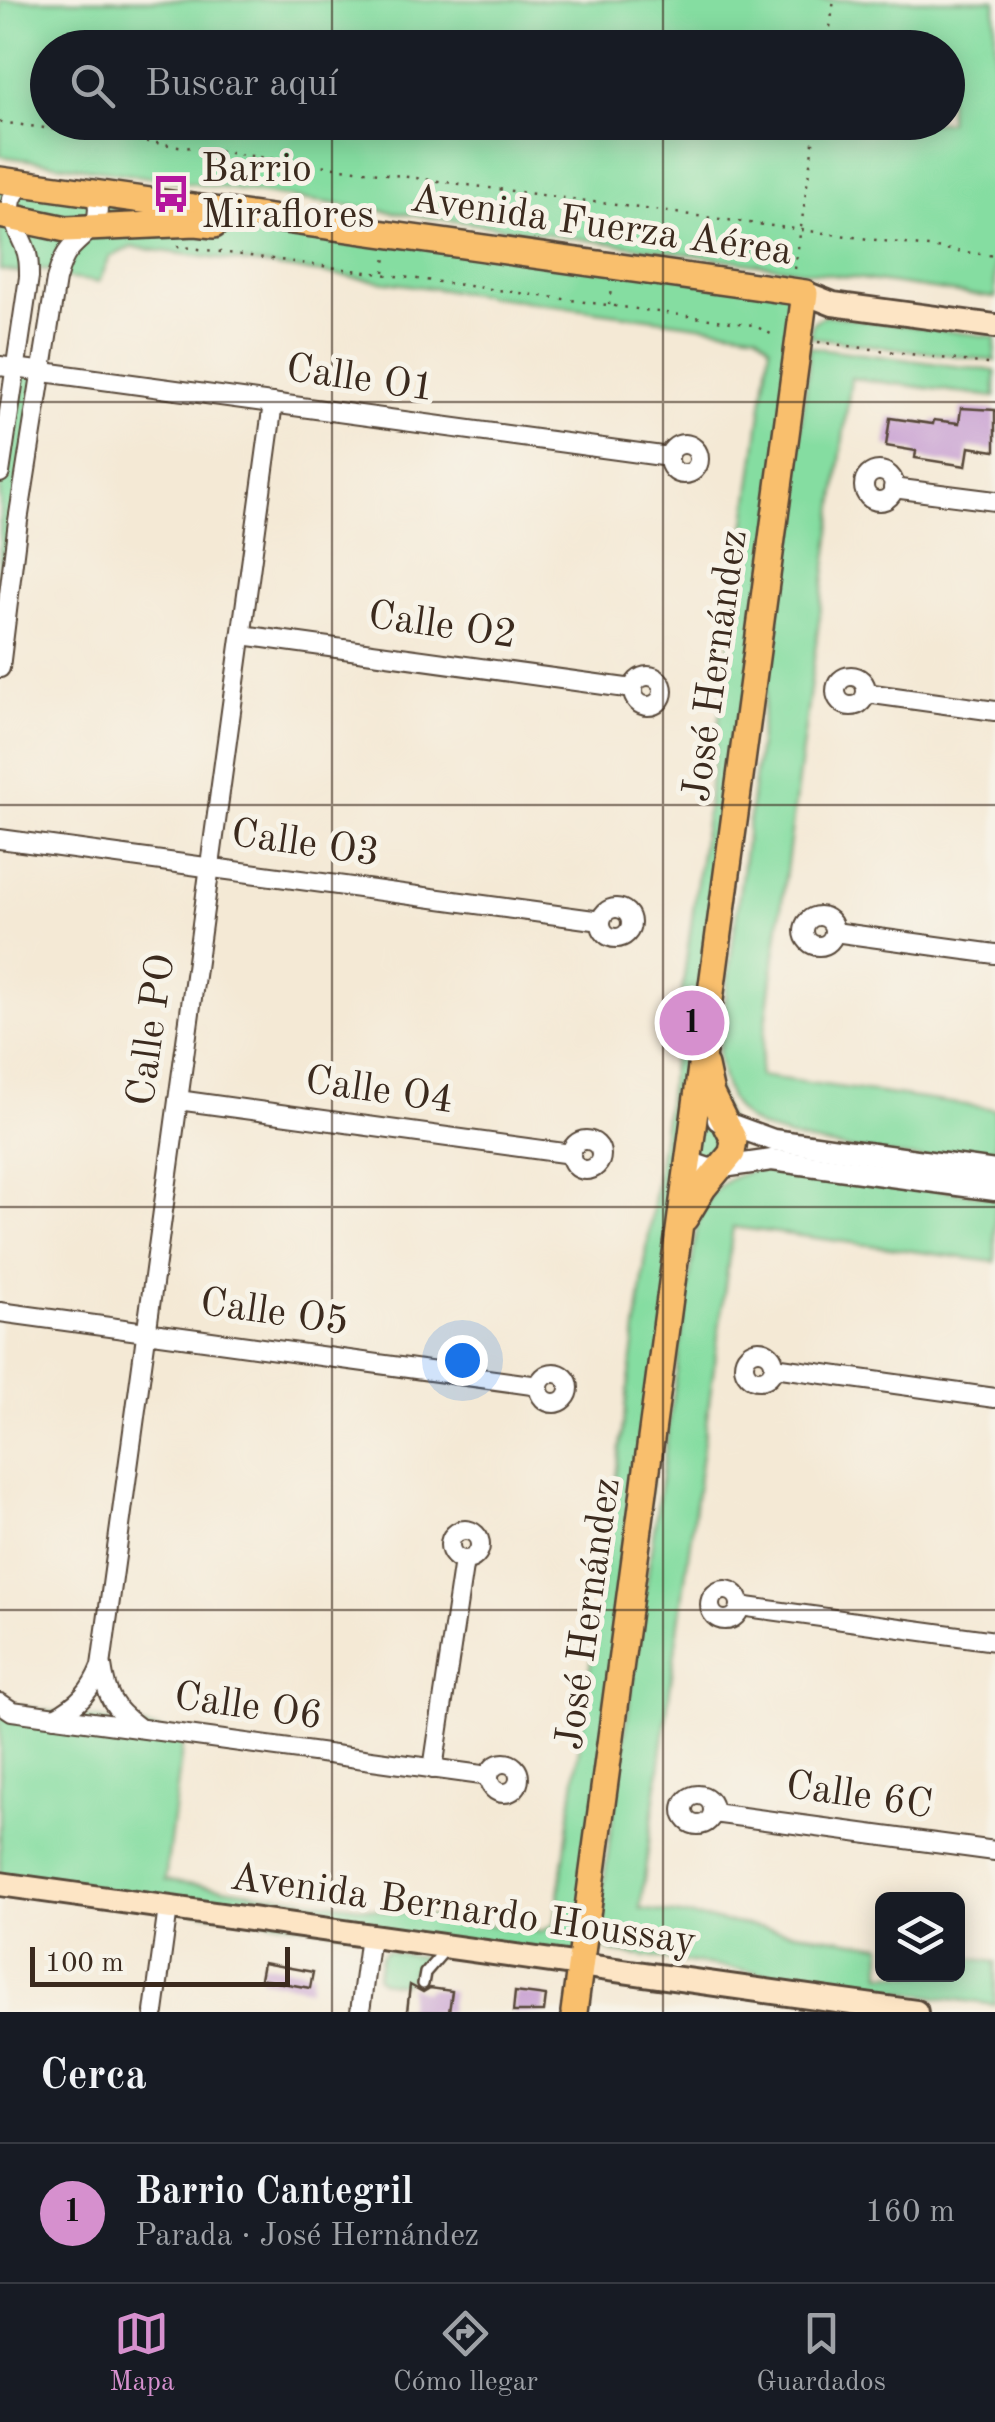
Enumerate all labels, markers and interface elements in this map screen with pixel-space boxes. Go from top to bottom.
search box [30,30,965,140]
icon: search [65,58,120,113]
text: Buscar aquí [145,66,338,104]
place label: Barrio Miraflores [201,151,375,237]
bus stop icon: Barrio Miraflores [150,173,192,215]
street label: Avenida Fuerza Aérea [407,180,795,274]
street label: Calle O1 [283,350,437,410]
street label: José Hernández [678,527,756,805]
street label: Calle O2 [365,597,519,657]
street label: Calle O3 [228,815,382,875]
street label: Calle PO [123,951,183,1109]
pin: 1 [660,986,724,1060]
street label: Calle O4 [302,1062,456,1122]
street label: Calle O5 [197,1284,351,1344]
your location [437,1335,488,1386]
street label: José Hernández [551,1475,629,1753]
street label: Calle O6 [171,1678,325,1738]
street label: Calle 6C [783,1767,935,1827]
street label: Avenida Bernardo Houssay [228,1859,698,1963]
map controls [875,1892,965,1982]
button: layers [875,1892,965,1982]
scale bar [30,1942,290,1986]
text: 100 m [45,1950,124,1978]
text: Cerca [40,2056,147,2098]
text: Barrio Cantegril [135,2174,413,2212]
text: 1 [63,2197,82,2229]
text: 160 m [865,2197,955,2229]
text: Parada · José Hernández [135,2221,479,2253]
tab: Mapa [109,2306,175,2401]
tab: Cómo llegar [393,2306,538,2401]
tab: Guardados [756,2306,886,2401]

